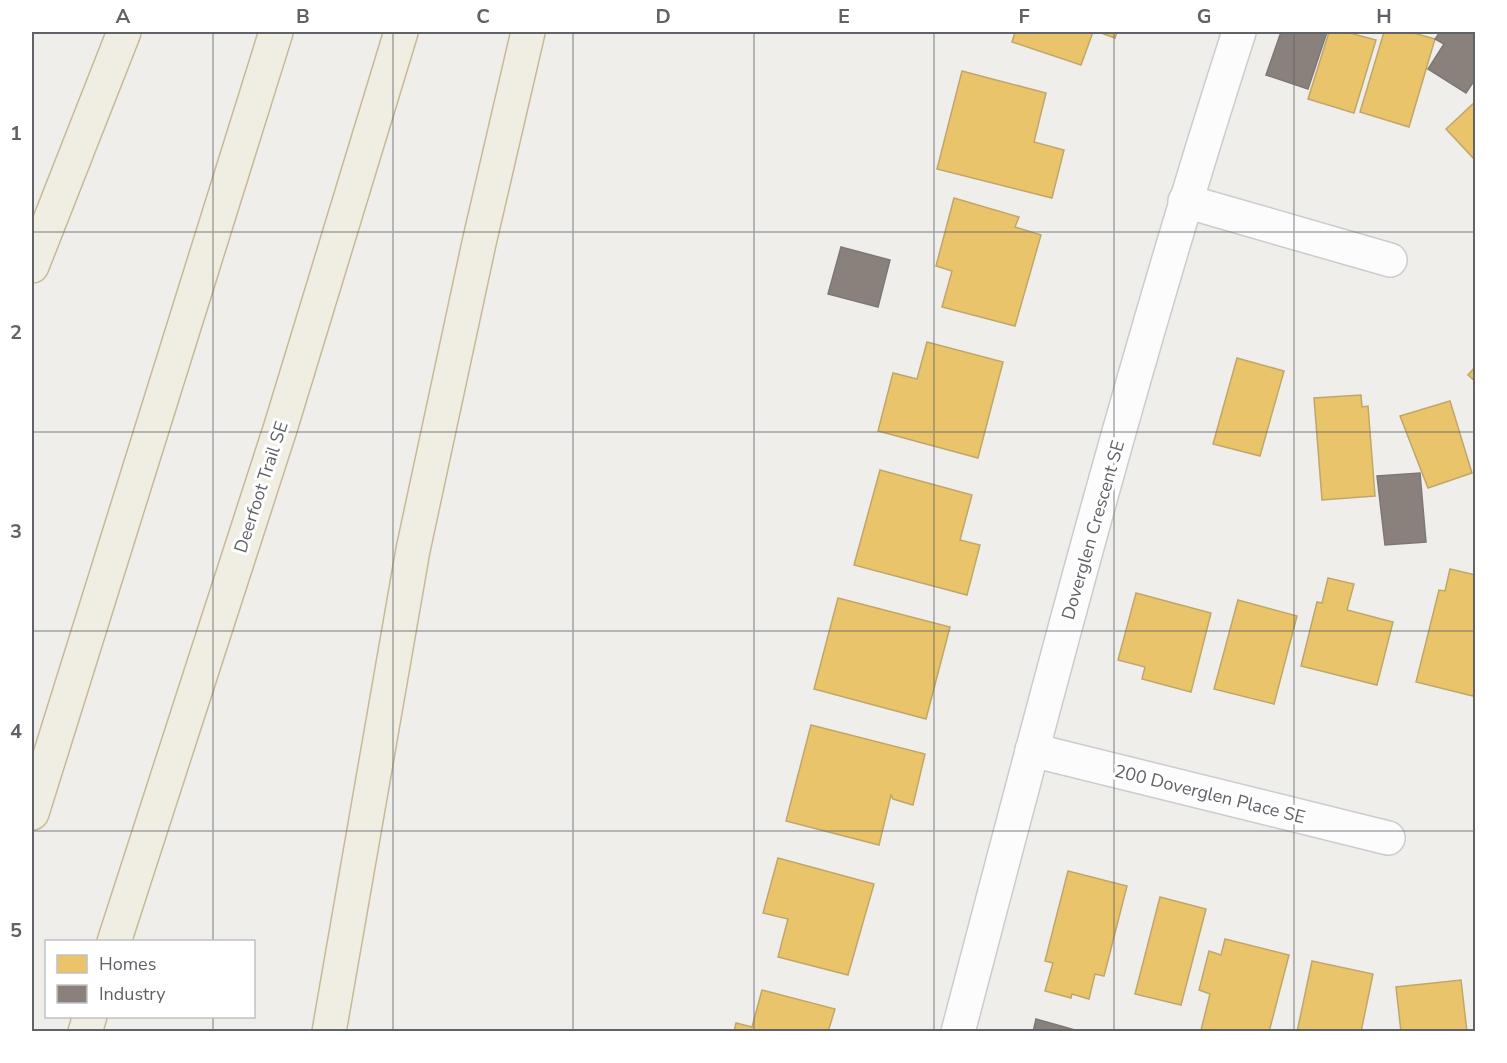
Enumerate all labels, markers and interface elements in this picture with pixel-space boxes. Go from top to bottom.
text: A [116,3,131,30]
text: B [296,3,310,30]
text: C [476,3,490,30]
text: D [655,3,671,30]
text: E [838,3,850,30]
text: F [1018,3,1030,30]
text: G [1197,3,1211,30]
text: H [1376,3,1392,30]
text: 1 [10,120,22,147]
text: 2 [10,319,22,346]
street label: Deerfoot Trail SE [228,418,294,556]
street label: Doverglen Crescent SE [1056,437,1130,623]
text: 3 [10,518,22,545]
text: 4 [10,718,22,745]
street label: 200 Doverglen Place SE [1112,759,1308,829]
text: 5 [10,917,22,944]
legend [45,940,255,1018]
text: Homes [99,952,156,976]
text: Industry [99,982,166,1006]

